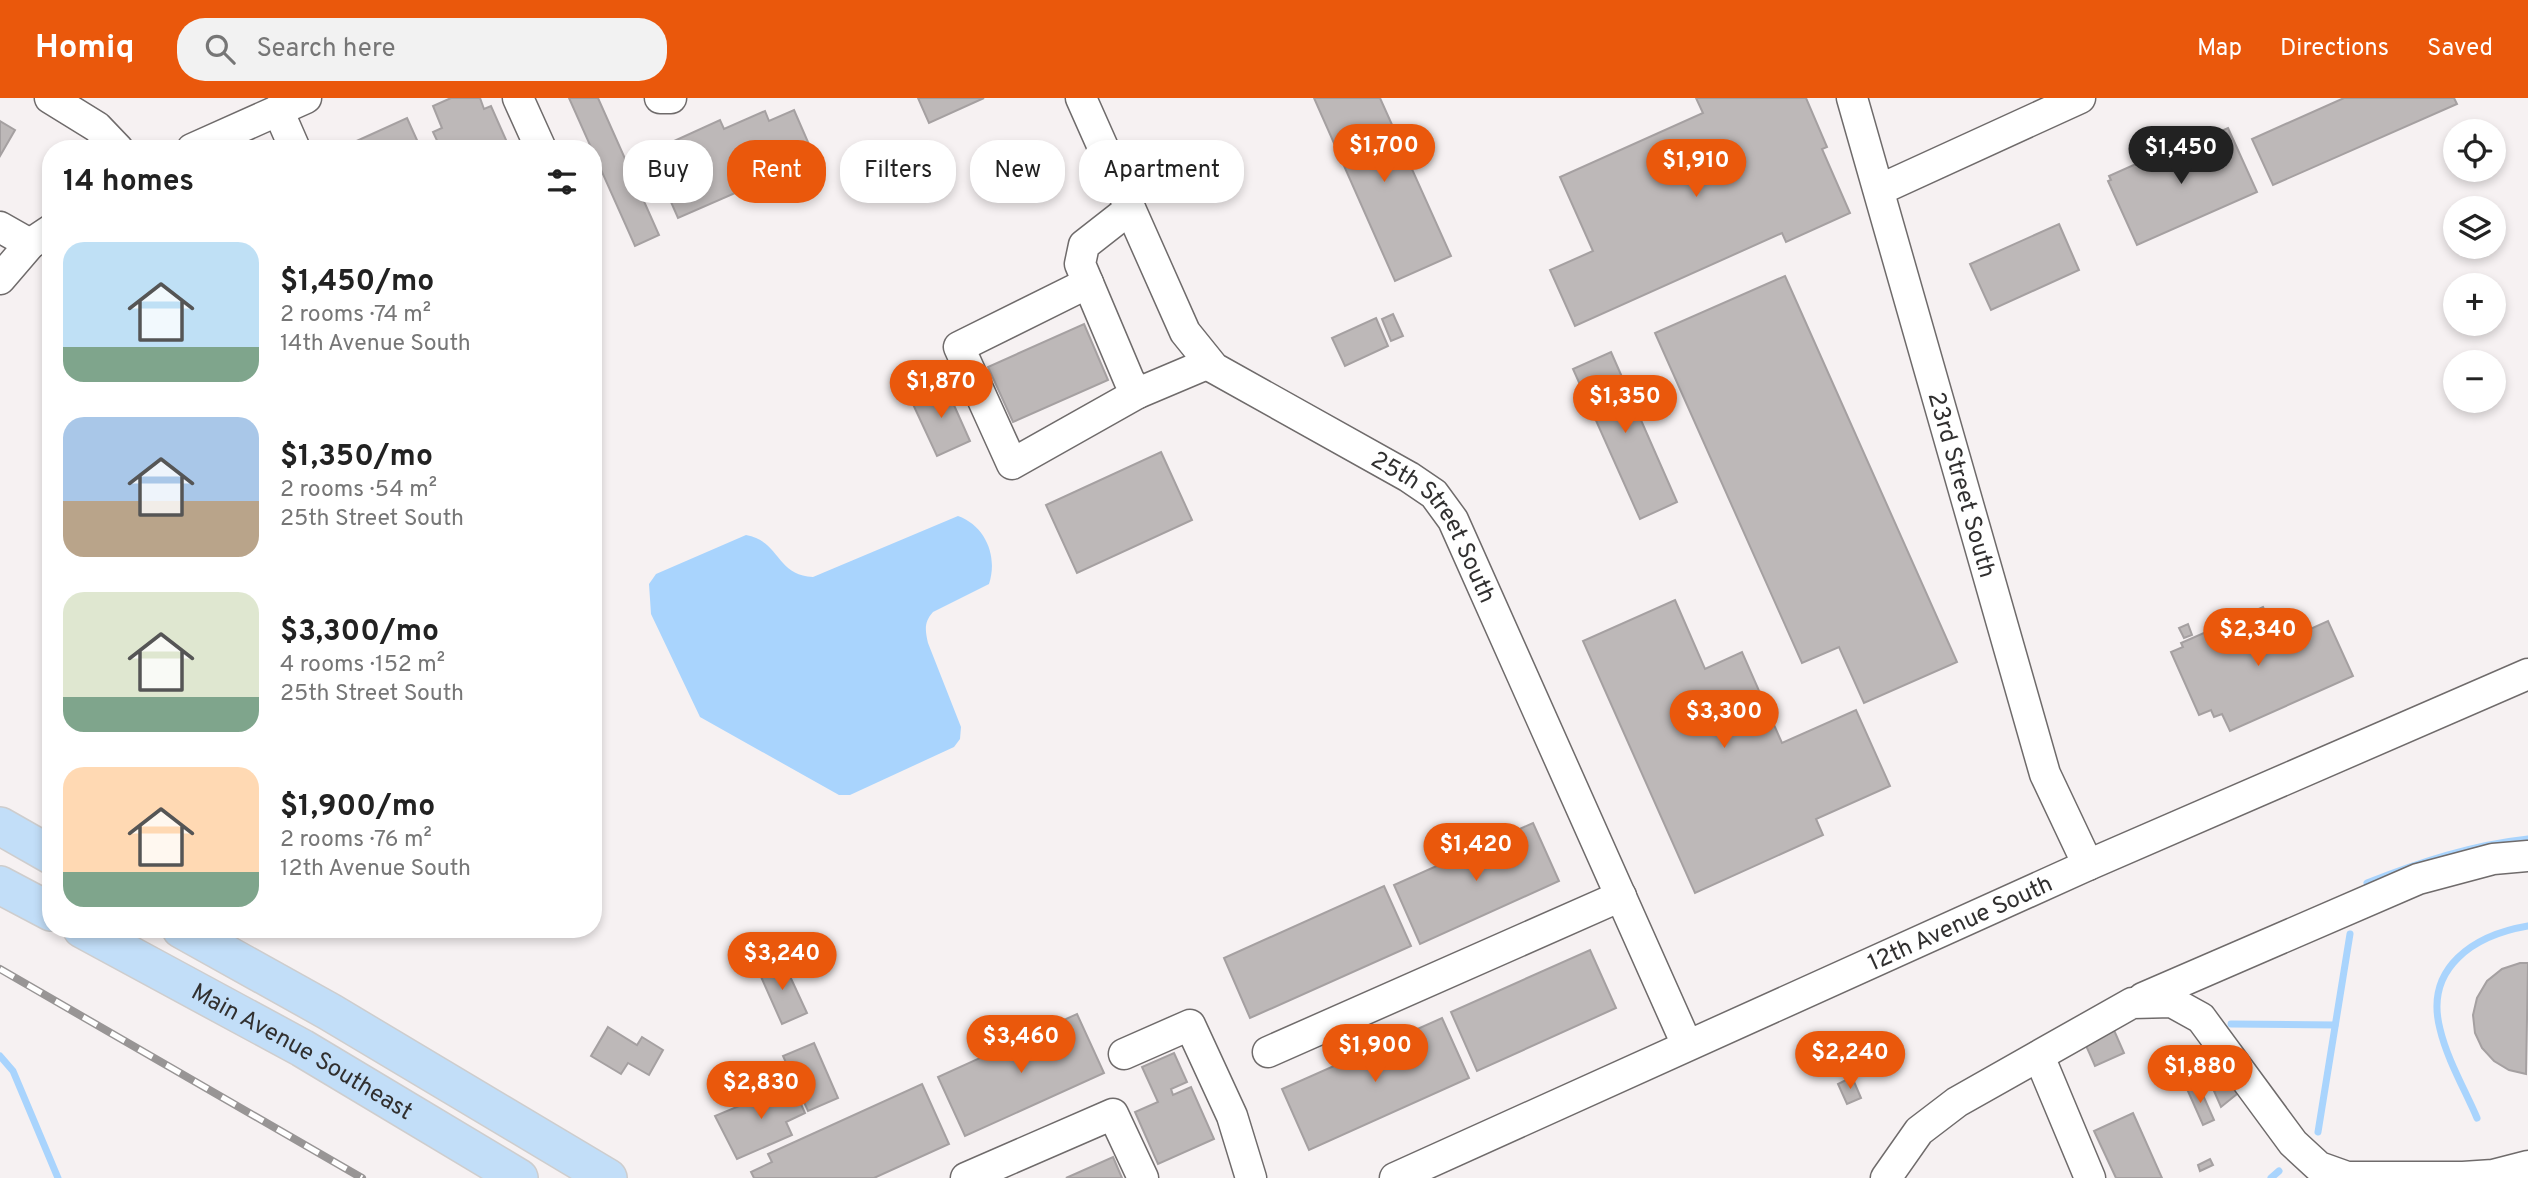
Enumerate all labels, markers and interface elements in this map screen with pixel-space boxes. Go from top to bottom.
search box [177,18,667,81]
text: Homiq [35,28,135,70]
icon: search [201,30,239,68]
text: Search here [257,33,395,66]
text: Map [2197,34,2242,64]
text: Directions [2280,34,2389,64]
text: Saved [2427,34,2493,64]
map controls [2443,119,2506,413]
button: locate [2443,119,2506,182]
pin: $1,700 [1327,125,1441,184]
pin: $1,450 [2124,126,2238,186]
text: $1,700 [1349,132,1419,161]
text: $1,450 [2145,134,2217,163]
chip: Buy [623,140,713,203]
chip: Rent [727,140,826,203]
chip: Filters [840,140,956,203]
chip: New [970,140,1065,203]
chip: Apartment [1079,140,1244,203]
pin: $1,910 [1639,140,1753,199]
text: $1,910 [1662,147,1730,176]
icon: filters [543,163,581,201]
text: 14 homes [63,164,194,201]
button: layers [2443,196,2506,259]
text: $1,450/mo [280,264,434,301]
icon: home [119,270,203,354]
button: + [2443,273,2506,336]
text: 2 rooms · 74 m² [280,301,431,330]
text: 14th Avenue South [280,330,471,359]
button: − [2443,350,2506,413]
pin: $1,870 [884,360,998,420]
text: $1,870 [906,368,976,397]
pin: $1,350 [1568,376,1682,435]
text: $1,350 [1589,383,1661,412]
street label: 23rd Street South [1920,389,2001,581]
text: $1,350/mo [280,439,433,476]
icon: home [119,445,203,529]
street label: 25th Street South [1365,446,1501,608]
text: 2 rooms · 54 m² [280,476,437,505]
text: 25th Street South [280,505,464,534]
pin: $2,340 [2201,608,2315,668]
text: $3,300/mo [280,614,439,651]
text: $2,340 [2219,616,2297,645]
icon: home [119,620,203,704]
text: 4 rooms · 152 m² [280,651,445,680]
text: 25th Street South [280,680,464,709]
pin: $3,300 [1667,690,1781,750]
text: $3,300 [1686,698,1762,727]
text: $1,900/mo [280,789,435,826]
icon: home [119,795,203,879]
pin: $1,420 [1419,824,1533,883]
text: 2 rooms · 76 m² [280,826,432,855]
text: $1,420 [1439,831,1513,860]
text: 12th Avenue South [280,855,471,884]
street label: 12th Avenue South [1864,870,2058,979]
pin: $3,240 [725,932,839,992]
text: $3,240 [744,940,820,969]
street label: Main Avenue Southeast [185,978,418,1128]
pin: $3,460 [964,1016,1078,1075]
text: $3,460 [983,1023,1059,1052]
pin: $1,900 [1318,1024,1432,1084]
text: $1,900 [1338,1032,1412,1061]
pin: $2,240 [1793,1032,1907,1091]
text: $2,240 [1811,1039,1889,1068]
pin: $1,880 [2143,1046,2257,1105]
text: $1,880 [2164,1053,2236,1082]
pin: $2,830 [704,1062,818,1121]
text: $2,830 [723,1069,799,1098]

